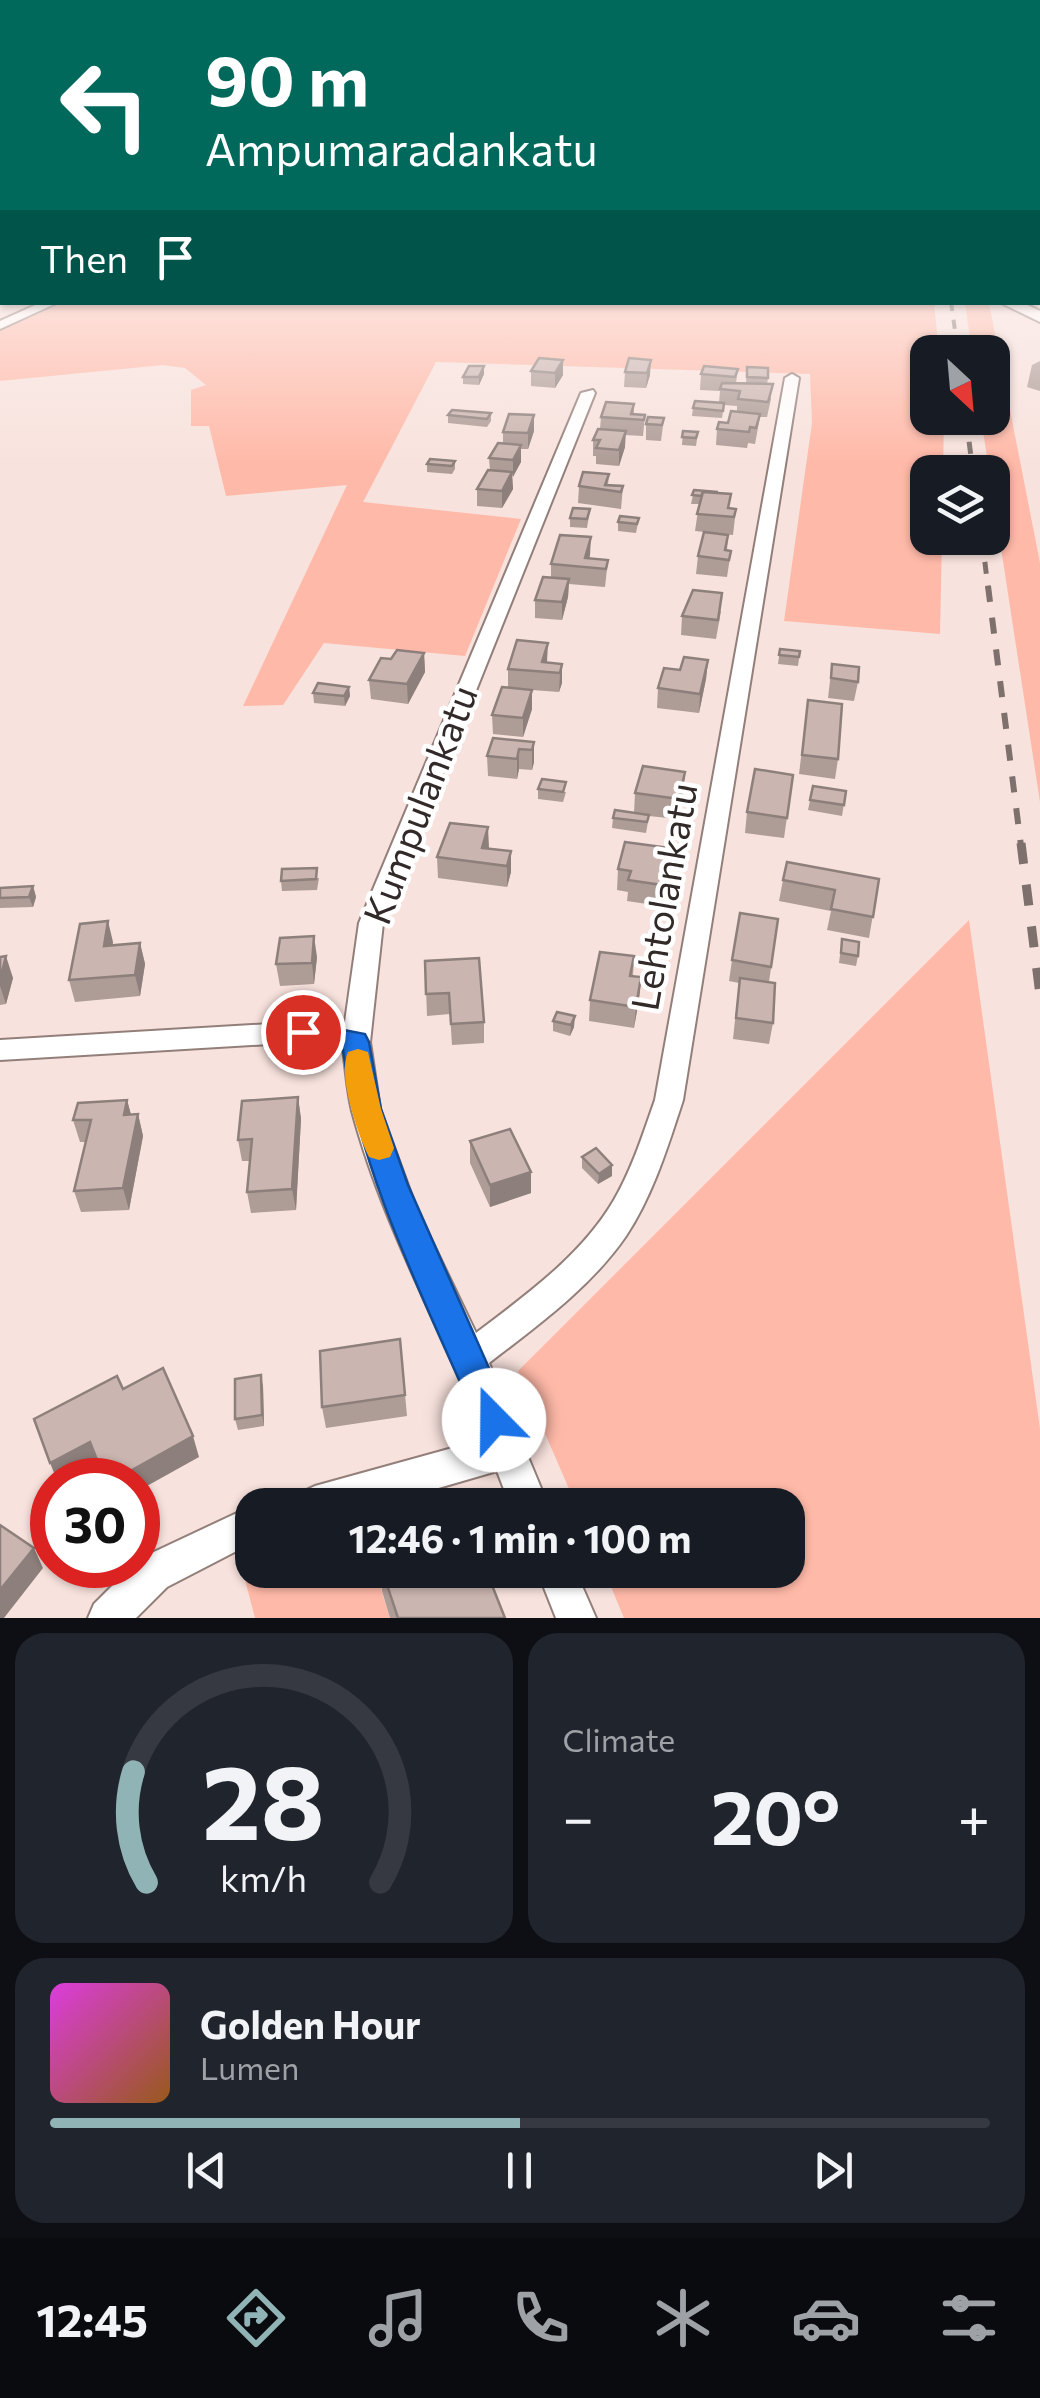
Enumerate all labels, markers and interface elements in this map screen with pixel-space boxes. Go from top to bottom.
text: 90 m [205,35,369,120]
icon: left [40,40,170,170]
text: Ampumaradankatu [205,120,598,175]
icon: arrive [148,230,203,285]
text: Then [40,234,128,281]
north arrow [910,335,1010,435]
map controls [910,335,1010,555]
button: layers [910,455,1010,555]
street label: Kumpulankatu [352,678,486,930]
street label: Lehtolankatu [619,779,706,1014]
pin [261,990,346,1075]
icon: arrive [276,1005,331,1060]
position arrow [442,1368,546,1472]
speed limit sign: 30 [30,1458,160,1588]
text: 12:46 · 1 min · 100 m [348,1514,692,1561]
text: Climate [563,1719,675,1759]
text: 28 [202,1734,325,1861]
text: 20° [711,1769,840,1860]
text: − [563,1782,594,1849]
text: + [958,1782,990,1849]
text: km/h [220,1856,307,1899]
text: Golden Hour [200,2000,421,2047]
text: Lumen [200,2047,299,2087]
icon: previous [179,2143,234,2198]
icon: pause [492,2143,547,2198]
icon: next [806,2143,861,2198]
icon: directions [221,2283,291,2353]
icon: music [363,2283,433,2353]
icon: phone [506,2283,576,2353]
icon: climate [648,2283,718,2353]
icon: car [791,2283,861,2353]
icon: filters [934,2283,1004,2353]
text: 12:45 [36,2291,148,2346]

